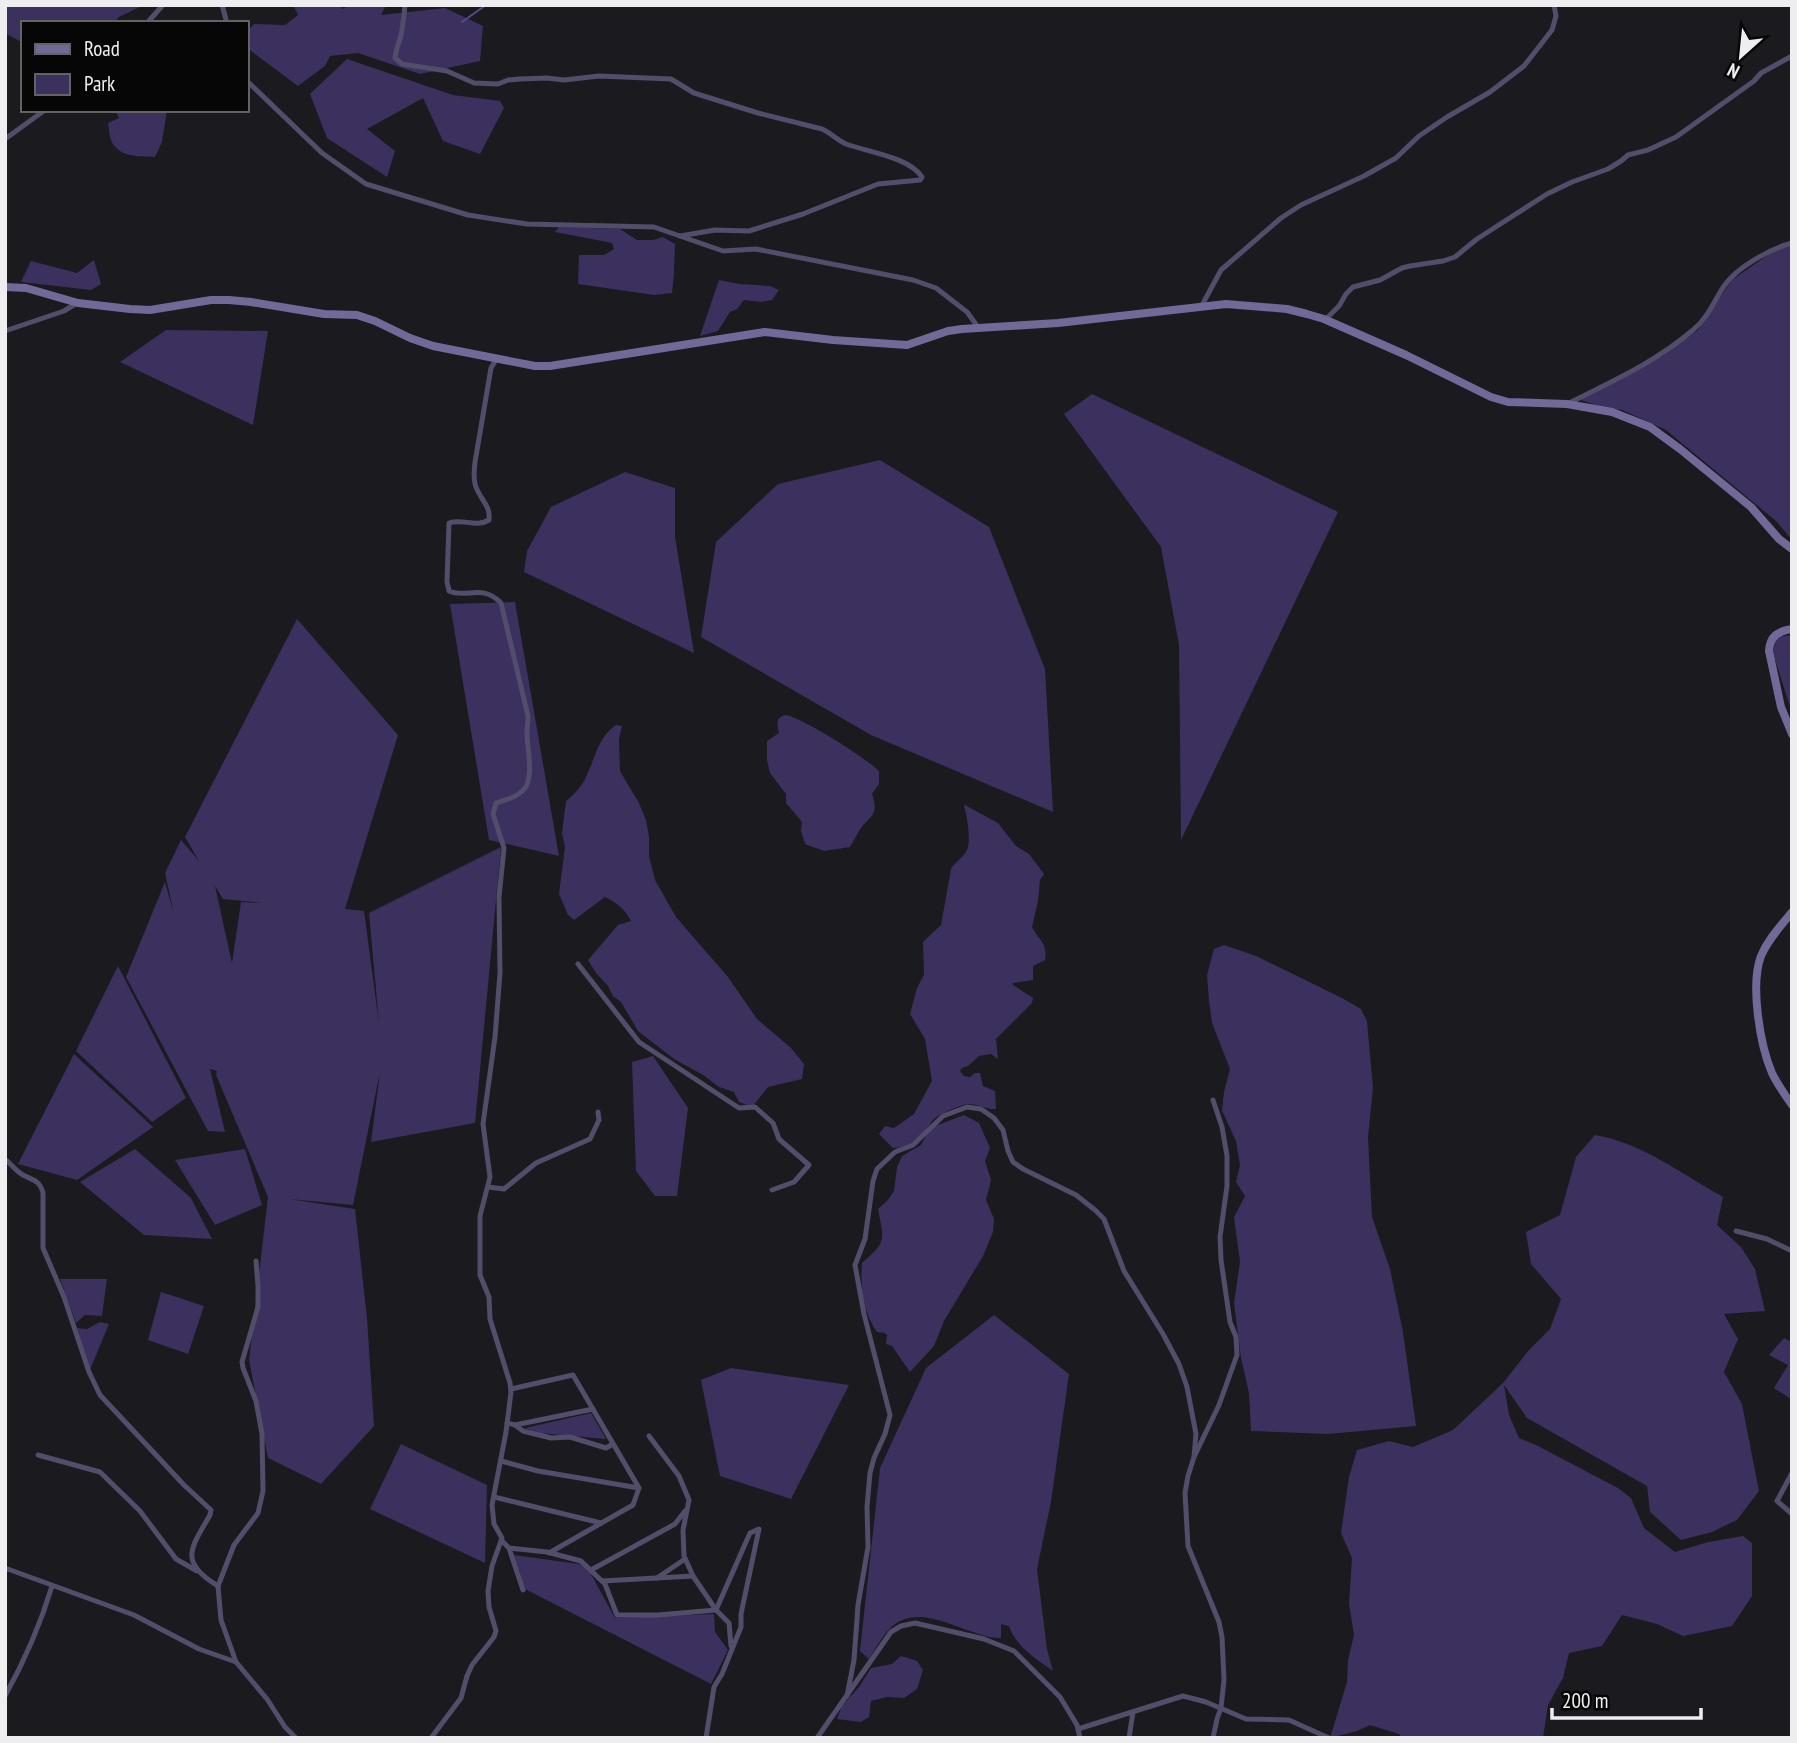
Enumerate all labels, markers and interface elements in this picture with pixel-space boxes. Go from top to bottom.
legend [21,21,248,112]
north arrow [1706,21,1776,91]
text: Road [84,35,120,62]
text: N [1723,58,1743,84]
text: Park [84,70,115,97]
scale bar [1552,1676,1701,1720]
text: 200 m [1562,1687,1608,1714]

